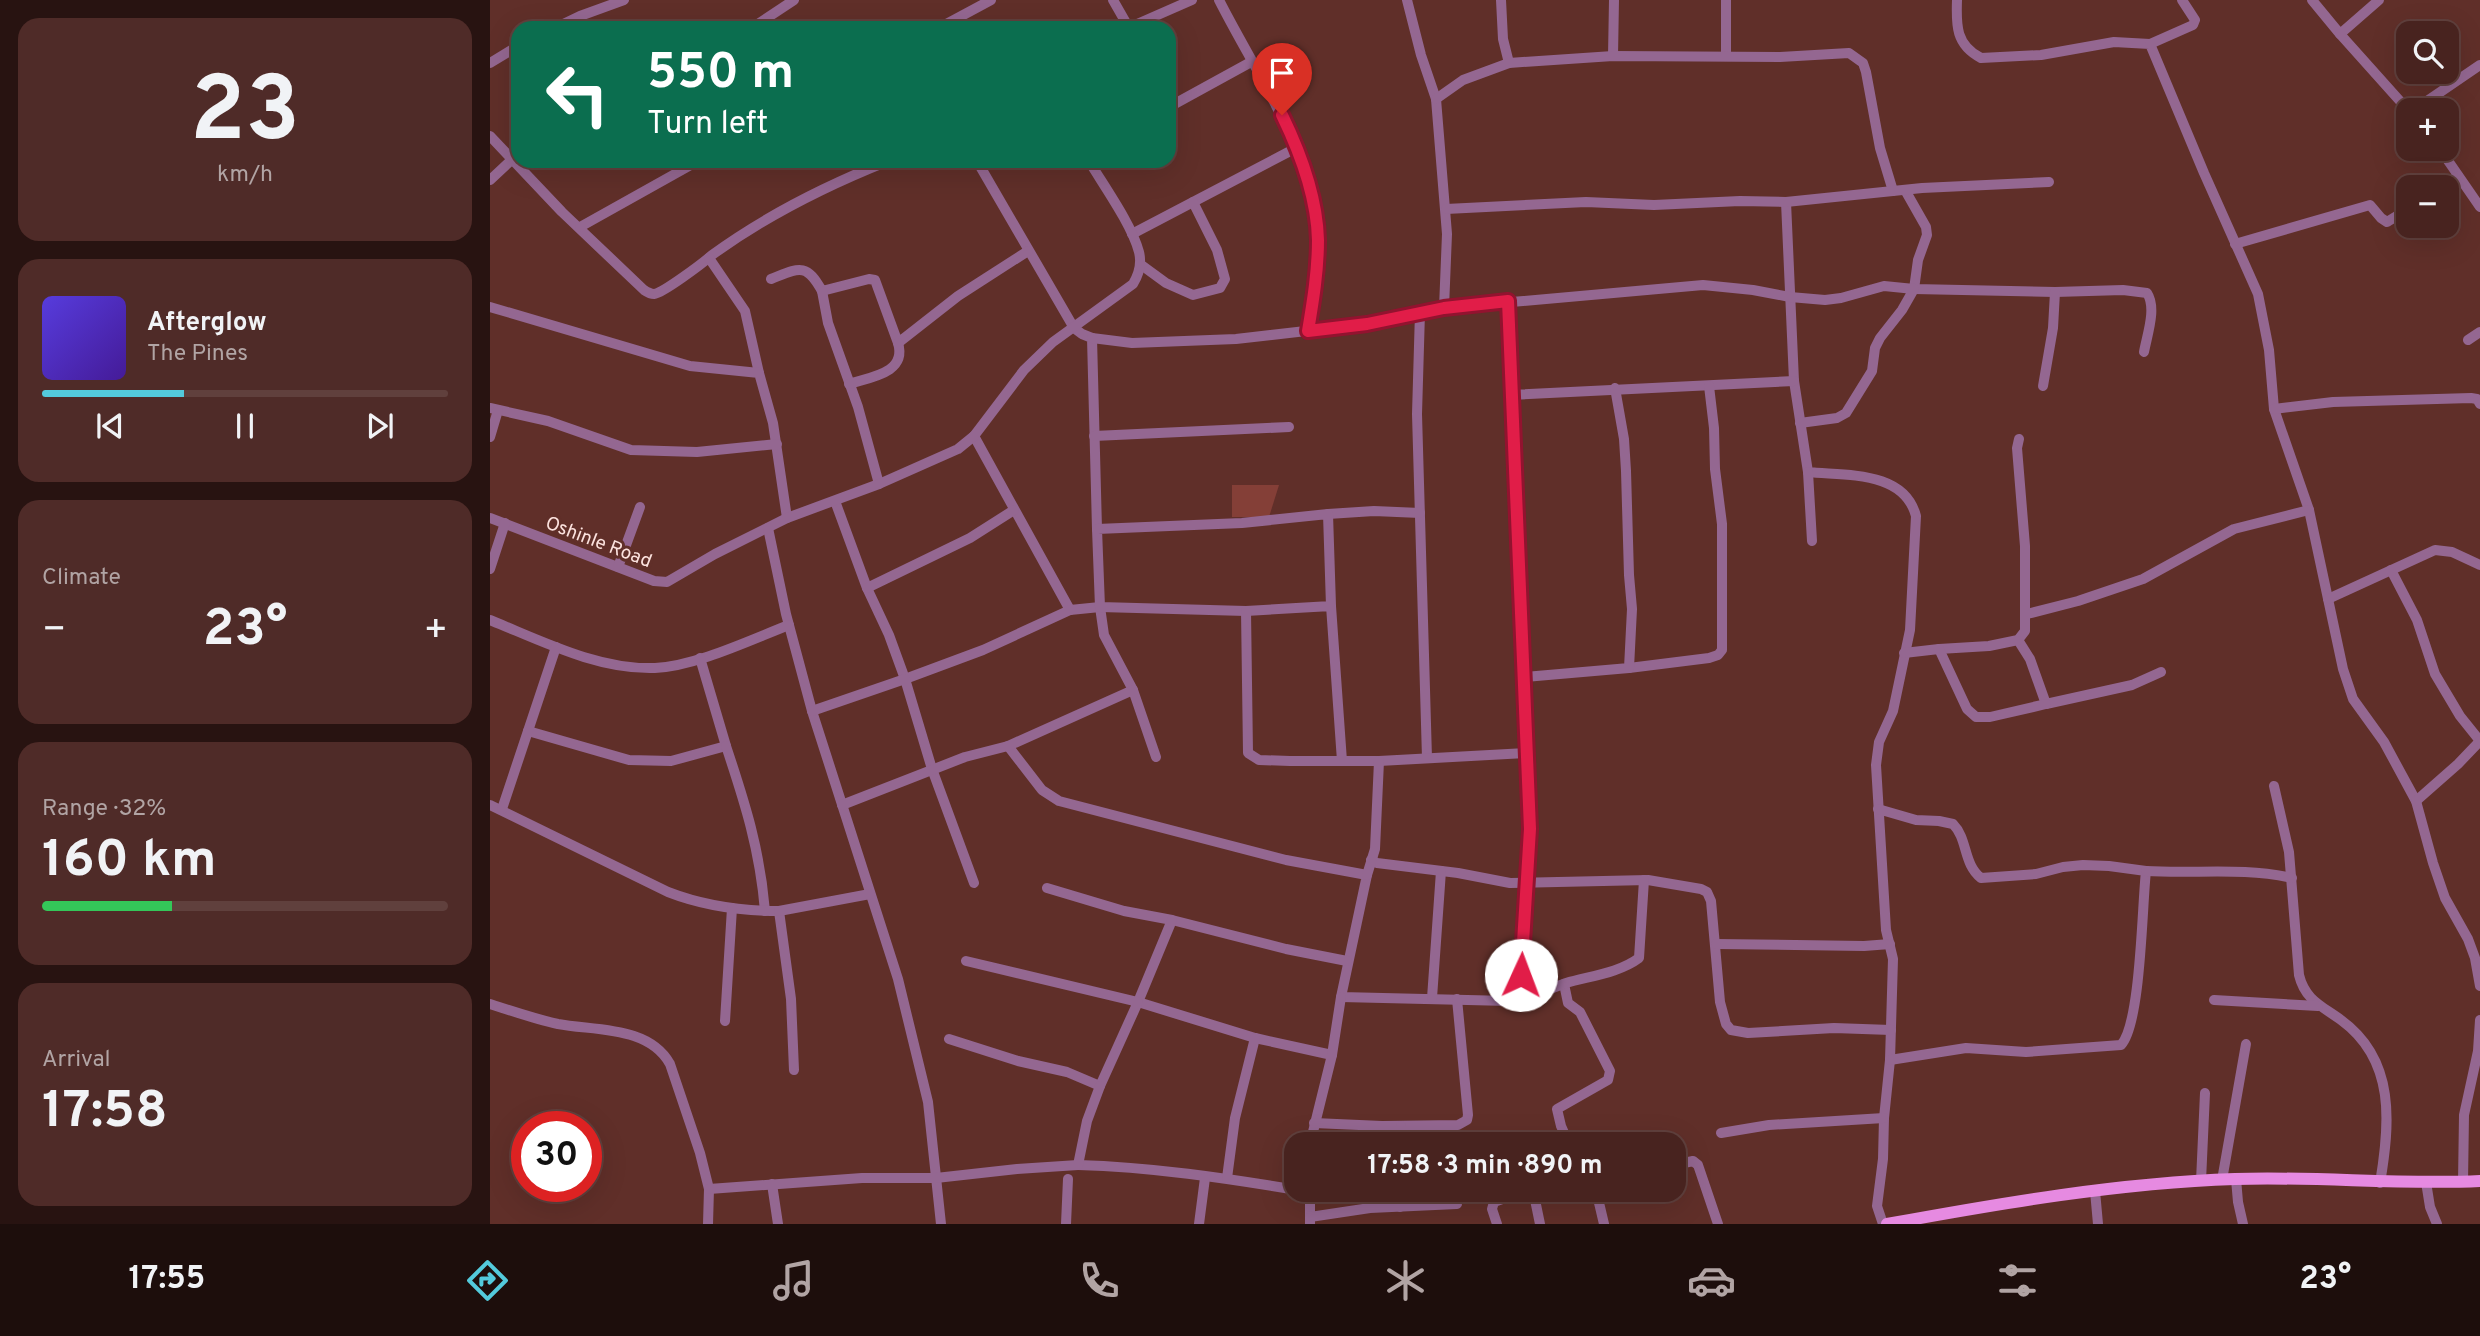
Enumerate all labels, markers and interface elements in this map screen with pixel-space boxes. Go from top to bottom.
map controls [2396,21,2459,238]
button: search [2396,21,2459,84]
pin [1252,43,1312,115]
text: 550 m [647,44,794,106]
icon: left [532,49,623,140]
icon: arrive [1263,54,1301,92]
text: 23 [190,58,300,173]
button: + [2396,98,2459,161]
text: Turn left [647,105,768,145]
text: km/h [217,161,273,190]
button: − [2396,175,2459,238]
text: Afterglow [147,307,267,340]
text: The Pines [147,340,248,369]
icon: previous [91,407,129,445]
icon: pause [226,407,264,445]
icon: next [361,407,399,445]
street label: Oshinle Road [542,512,655,574]
text: Climate [42,564,121,593]
text: 23° [203,598,287,664]
text: − [42,607,67,656]
text: + [423,607,448,656]
text: Range · 32% [42,795,166,824]
text: 160 km [42,829,217,895]
position arrow [1484,938,1558,1012]
text: Arrival [42,1046,111,1075]
text: 17:58 [42,1080,168,1146]
speed limit sign: 30 [511,1111,602,1202]
text: 17:58 · 3 min · 890 m [1367,1150,1603,1183]
icon: directions [463,1256,512,1305]
icon: music [769,1256,818,1305]
icon: phone [1075,1256,1124,1305]
icon: climate [1381,1256,1430,1305]
icon: car [1687,1256,1736,1305]
icon: filters [1993,1256,2042,1305]
text: 17:55 [129,1260,205,1300]
text: 23° [2299,1260,2351,1300]

